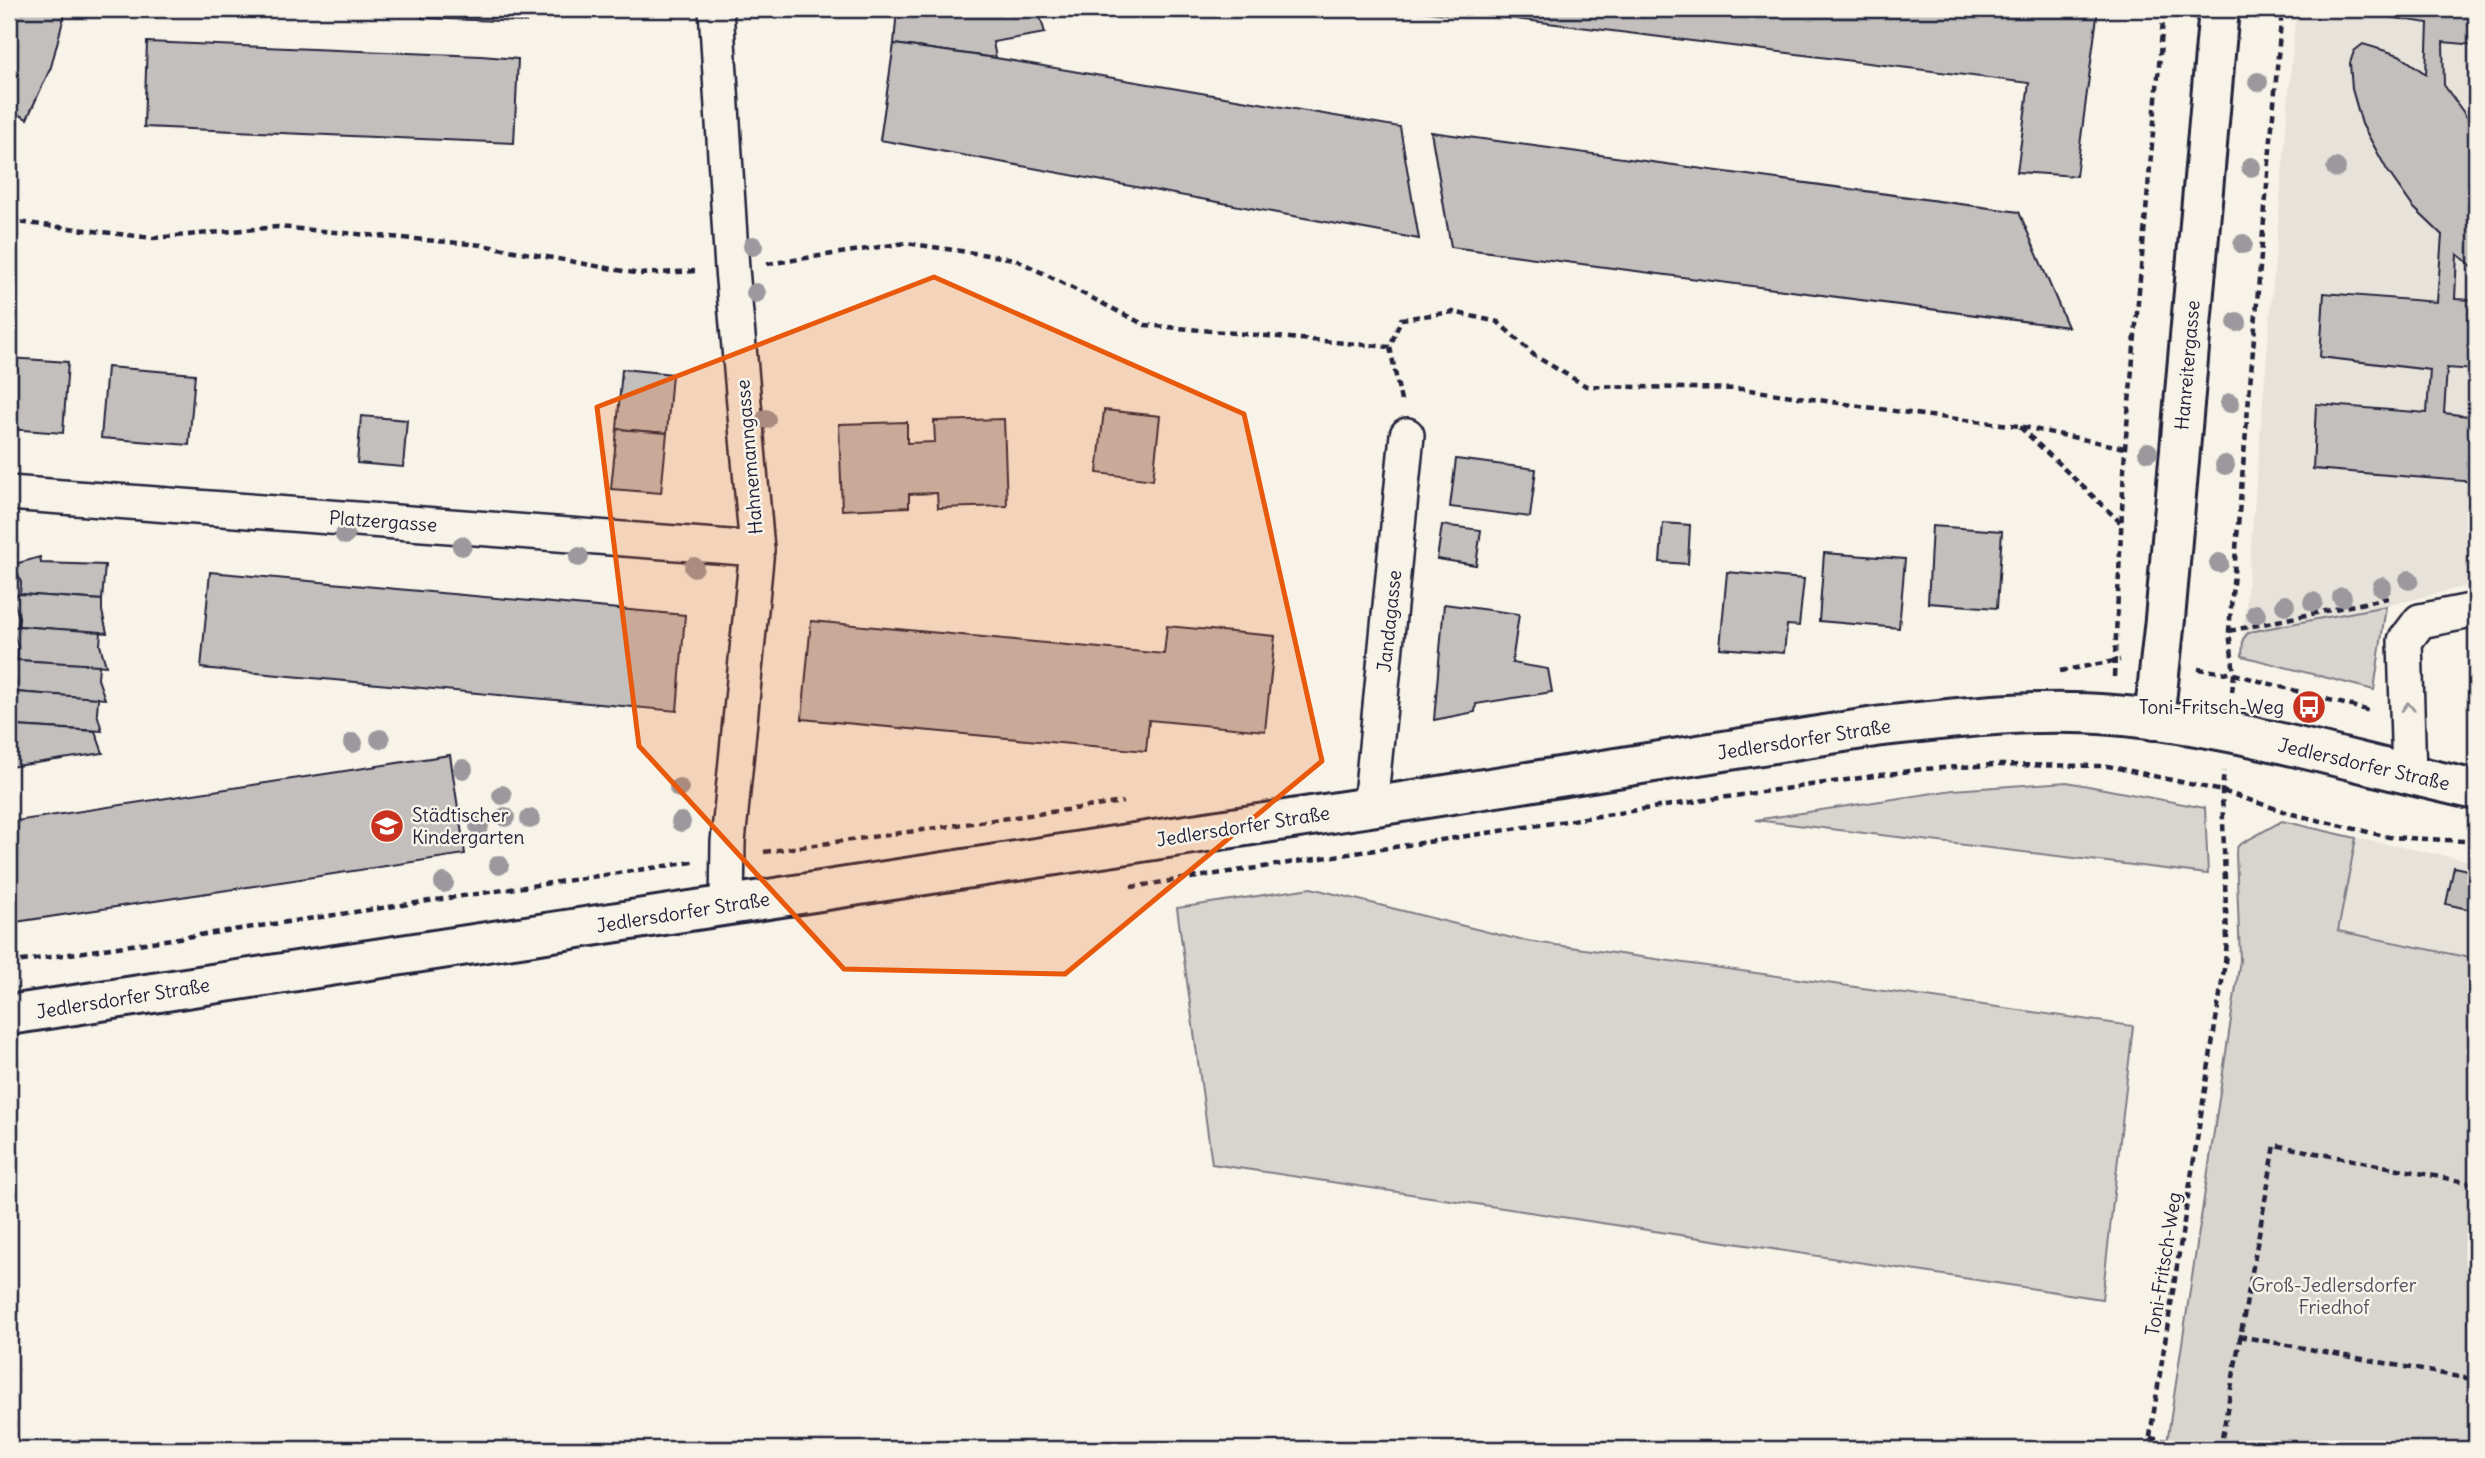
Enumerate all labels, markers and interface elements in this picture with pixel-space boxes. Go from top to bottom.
street label: Hanreitergasse [2169,299,2205,431]
street label: Hahnemanngasse [730,379,768,535]
street label: Platzergasse [328,505,438,537]
street label: Jandagasse [1372,569,1406,673]
bus stop icon: Toni-Fritsch-Weg [2290,688,2328,726]
place label: Toni-Fritsch-Weg [2139,695,2284,719]
one-way arrow [2400,701,2415,712]
street label: Jedlersdorfer Straße [1715,713,1893,765]
street label: Jedlersdorfer Straße [2276,733,2452,795]
street label: Jedlersdorfer Straße [1154,800,1332,852]
place label: Städtischer Kindergarten [412,803,525,849]
school or university icon: Städtischer Kindergarten [368,807,406,845]
street label: Jedlersdorfer Straße [594,886,772,938]
street label: Jedlersdorfer Straße [34,972,212,1024]
street label: Toni-Fritsch-Weg [2140,1190,2186,1338]
park label: Groß-Jedlersdorfer Friedhof [2252,1273,2417,1319]

